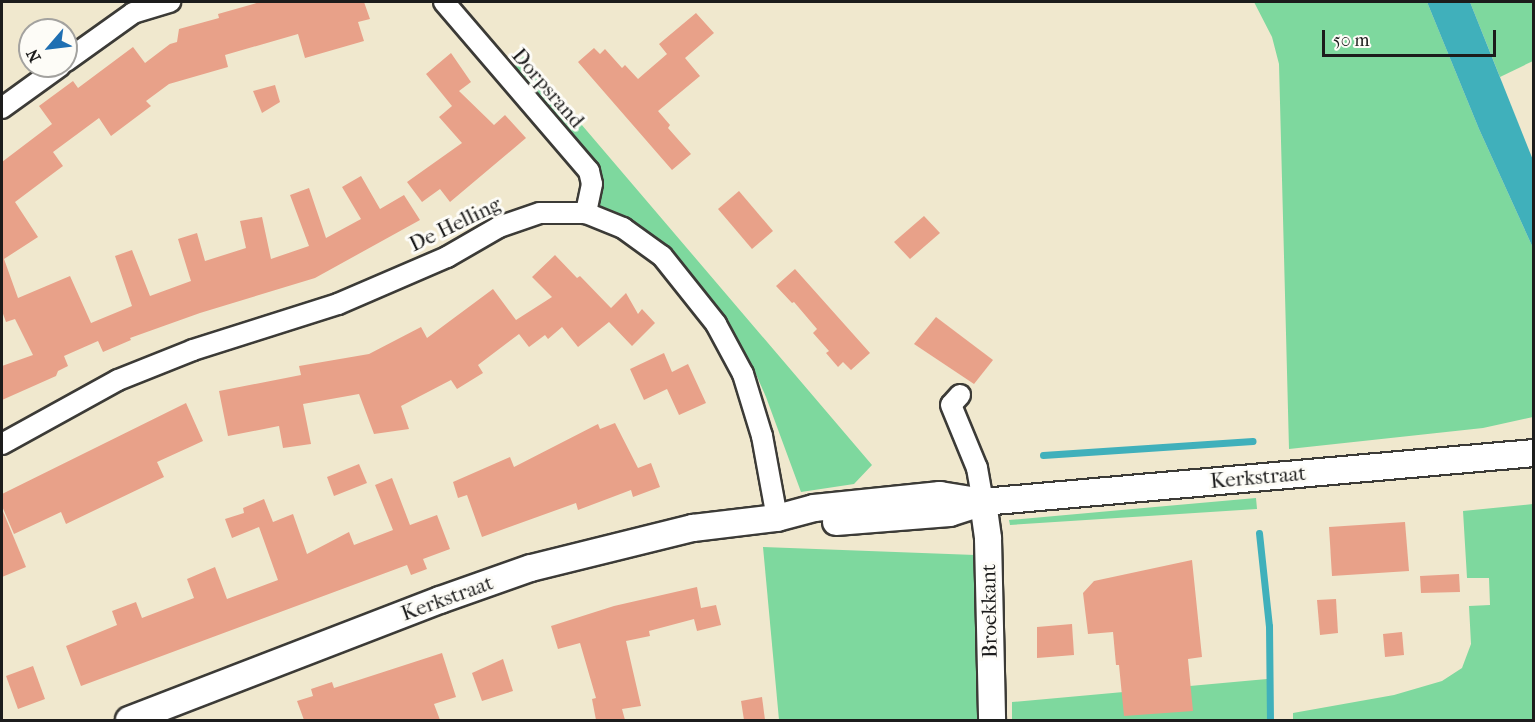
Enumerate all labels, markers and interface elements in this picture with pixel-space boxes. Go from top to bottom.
north arrow [18,18,78,78]
scale bar [1325,18,1499,56]
text: 50 m [1333,30,1369,51]
street label: Dorpsrand [507,43,589,133]
text: N [22,46,45,66]
street label: De Helling [405,191,505,257]
street label: Kerkstraat [1209,460,1307,494]
street label: Broekkant [976,564,1002,658]
street label: Kerkstraat [398,570,496,626]

